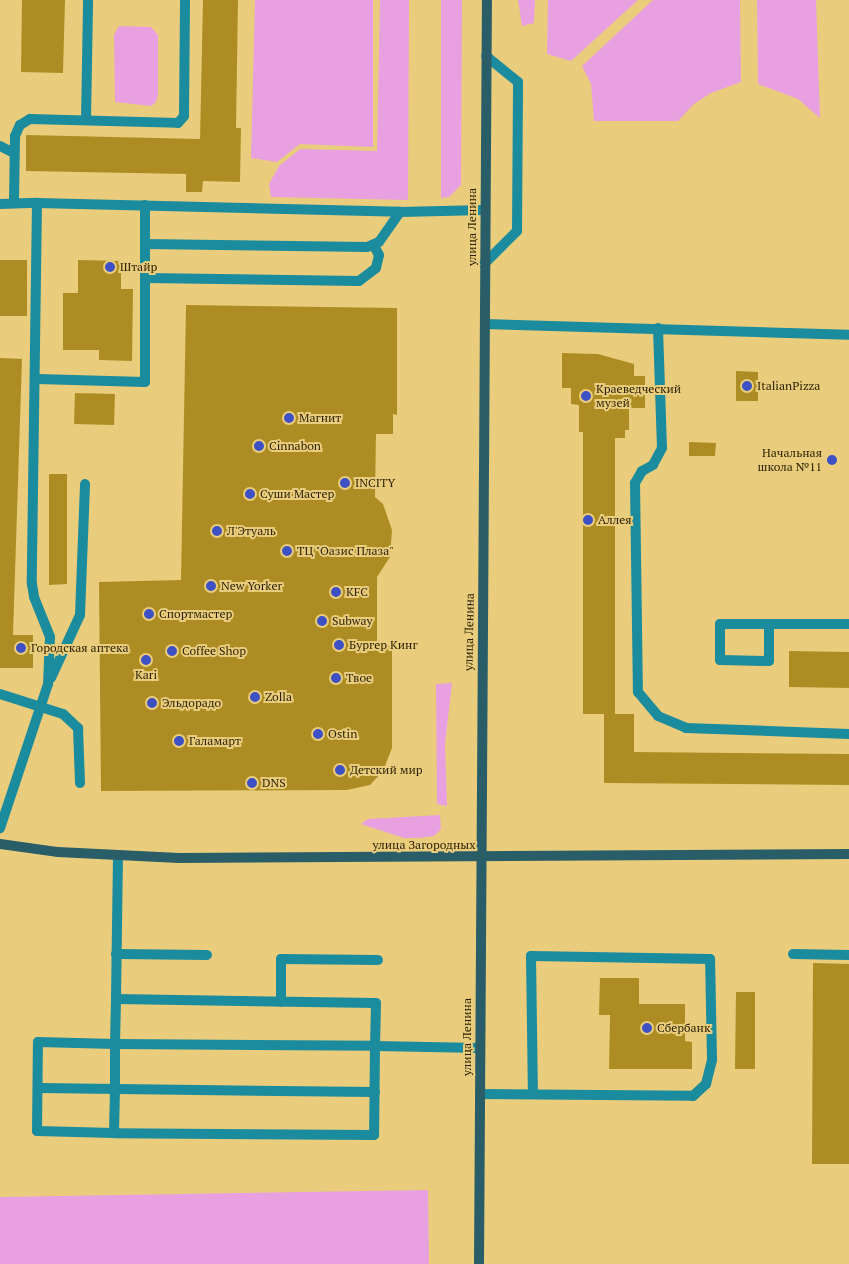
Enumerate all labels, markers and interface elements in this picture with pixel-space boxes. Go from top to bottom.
street label: улица Ленина [465,188,479,266]
place label: Штайр [120,260,157,274]
marker: Штайр [104,261,116,273]
place label: ItalianPizza [757,379,820,393]
marker: ItalianPizza [741,380,753,392]
place label: Краеведческий музей [596,382,681,410]
marker: Краеведческий музей [580,390,592,402]
place label: Магнит [299,411,341,425]
marker: Магнит [283,412,295,424]
place label: Cinnabon [269,439,321,453]
marker: Cinnabon [253,440,265,452]
place label: Начальная школа №11 [758,446,822,474]
marker: Начальная школа №11 [826,454,838,466]
place label: INCITY [355,476,395,490]
marker: INCITY [339,477,351,489]
place label: Суши Мастер [260,487,334,501]
marker: Суши Мастер [244,488,256,500]
place label: Аллея [598,513,631,527]
marker: Аллея [582,514,594,526]
place label: Л'Этуаль [227,524,276,538]
marker: Л'Этуаль [211,525,223,537]
place label: ТЦ "Оазис Плаза" [297,544,394,558]
marker: ТЦ "Оазис Плаза" [281,545,293,557]
place label: New Yorker [221,579,282,593]
marker: New Yorker [205,580,217,592]
place label: KFC [346,585,368,599]
marker: KFC [330,586,342,598]
street label: улица Ленина [461,593,477,671]
place label: Спортмастер [159,607,232,621]
marker: Спортмастер [143,608,155,620]
place label: Subway [332,614,373,628]
marker: Subway [316,615,328,627]
place label: Бургер Кинг [349,638,418,652]
marker: Бургер Кинг [333,639,345,651]
place label: Городская аптека [31,641,128,655]
marker: Городская аптека [15,642,27,654]
place label: Coffee Shop [182,644,246,658]
marker: Coffee Shop [166,645,178,657]
marker: Kari [140,654,152,666]
place label: Kari [135,668,157,682]
place label: Твое [346,671,372,685]
marker: Твое [330,672,342,684]
place label: Zolla [265,690,292,704]
marker: Zolla [249,691,261,703]
place label: Эльдорадо [162,696,221,710]
marker: Эльдорадо [146,697,158,709]
place label: Ostin [328,727,357,741]
marker: Ostin [312,728,324,740]
place label: Галамарт [189,734,241,748]
marker: Галамарт [173,735,185,747]
place label: Детский мир [350,763,423,777]
marker: Детский мир [334,764,346,776]
place label: DNS [262,776,286,790]
marker: DNS [246,777,258,789]
street label: улица Загородных [372,838,476,852]
street label: улица Ленина [460,998,474,1076]
place label: Сбербанк [657,1021,710,1035]
marker: Сбербанк [641,1022,653,1034]

